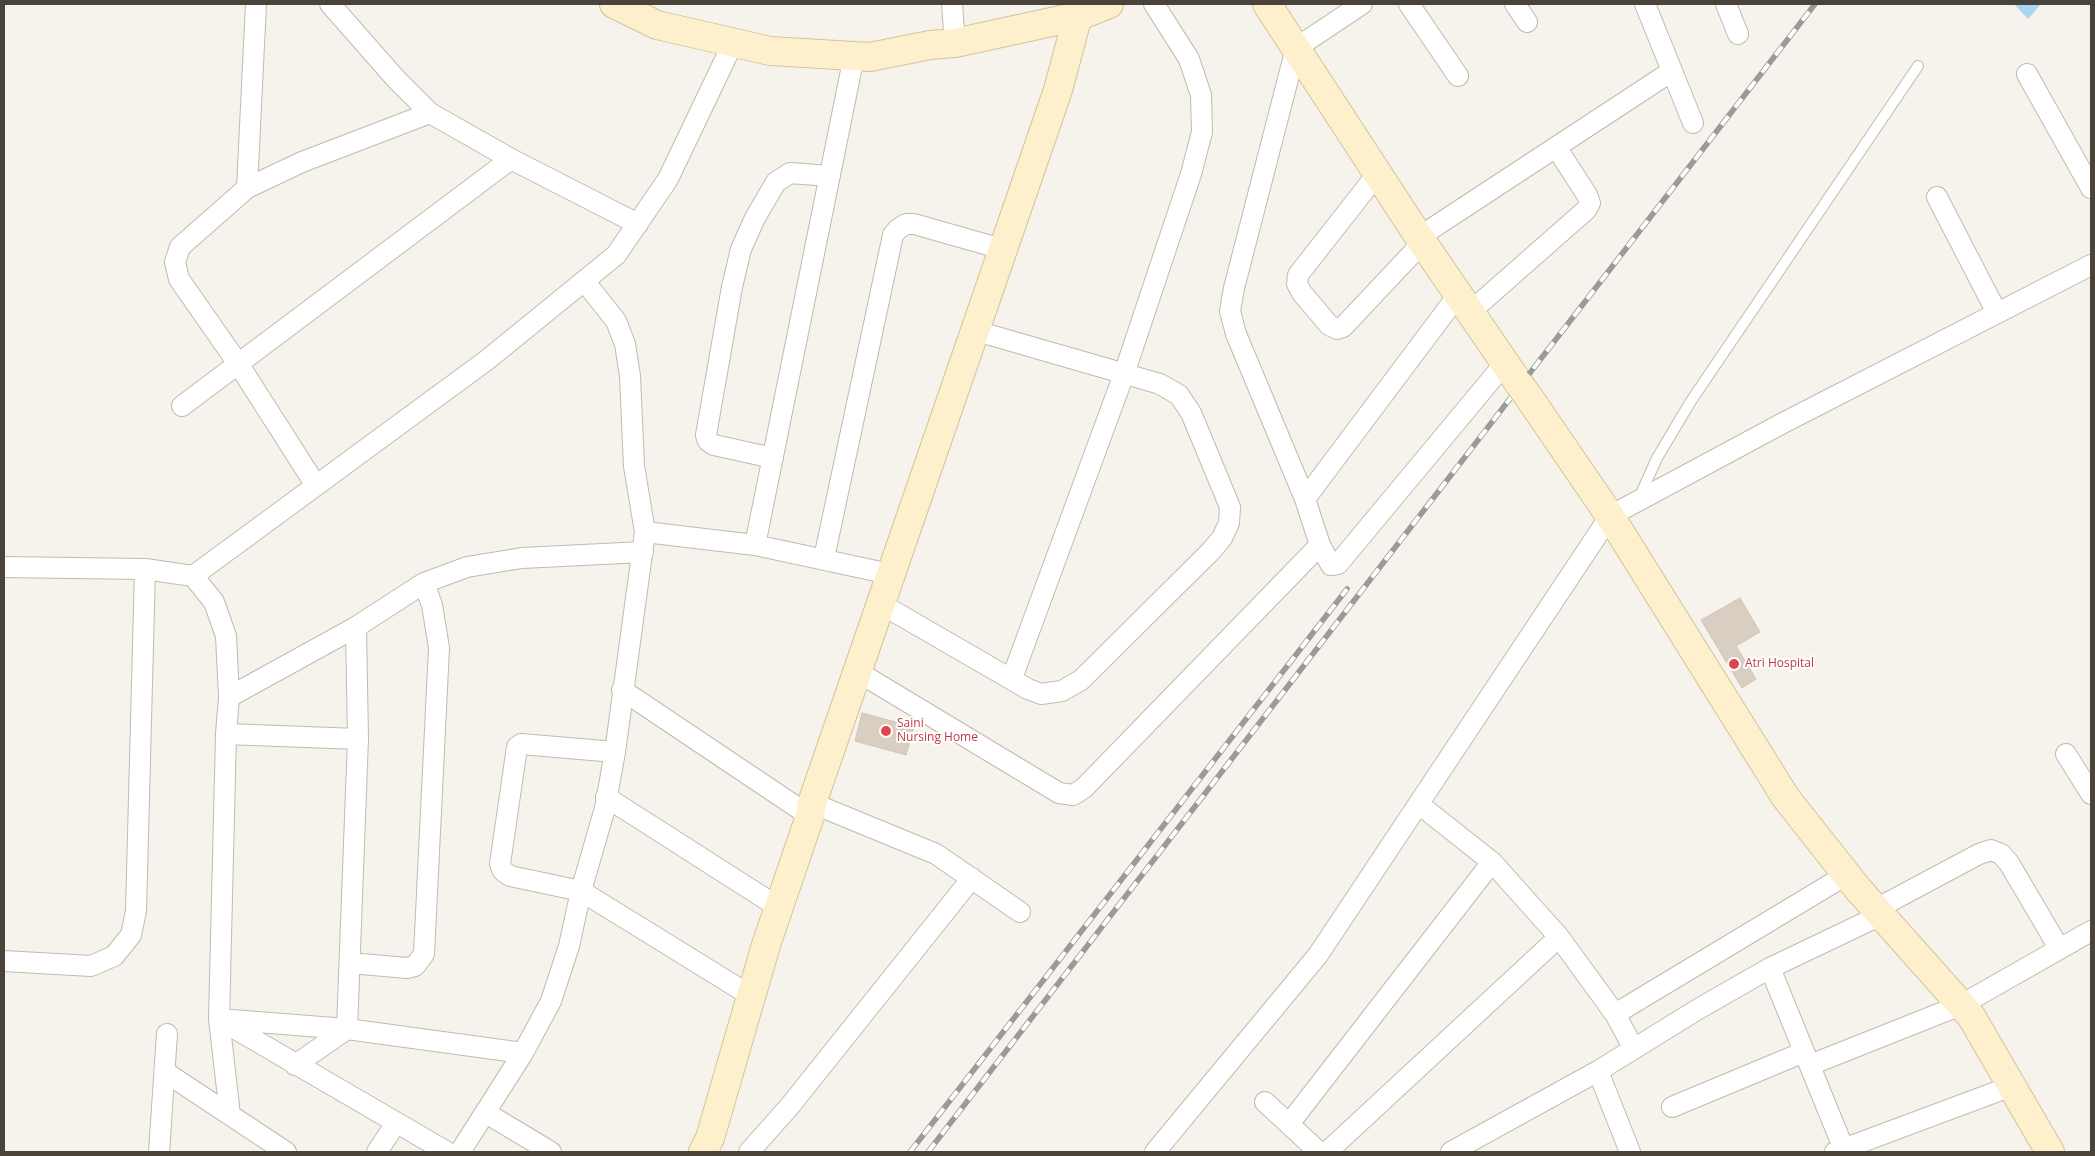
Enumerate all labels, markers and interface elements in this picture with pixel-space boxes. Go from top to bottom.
marker: Atri Hospital [1727,657,1741,671]
place label: Atri Hospital [1745,657,1814,671]
place label: Saini Nursing Home [897,717,978,745]
marker: Saini Nursing Home [879,724,893,738]

